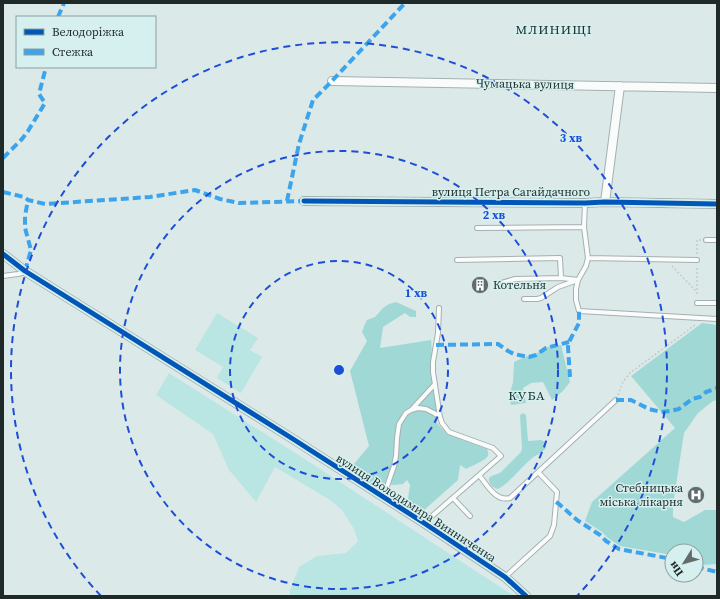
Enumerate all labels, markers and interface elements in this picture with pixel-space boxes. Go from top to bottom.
legend [16,16,156,68]
district label: МЛИНИЩІ [515,21,593,38]
text: Велодоріжка [52,24,125,40]
text: Стежка [52,44,94,60]
street label: Чумацька вулиця [476,75,574,93]
text: 3 хв [560,130,583,146]
street label: вулиця Петра Сагайдачного [432,184,591,200]
text: 2 хв [483,207,506,223]
building icon: Котельня [470,275,490,295]
place label: Котельня [493,277,546,293]
text: 1 хв [405,285,428,301]
centre of rings [332,363,346,377]
district label: КУБА [508,387,546,404]
street label: вулиця Володимира Винниченка [333,450,500,566]
place label: Стебницька міська лікарня [599,480,684,510]
hospital icon: Стебницька міська лікарня [686,485,706,505]
north arrow [664,543,704,583]
text: Пн [666,558,687,579]

